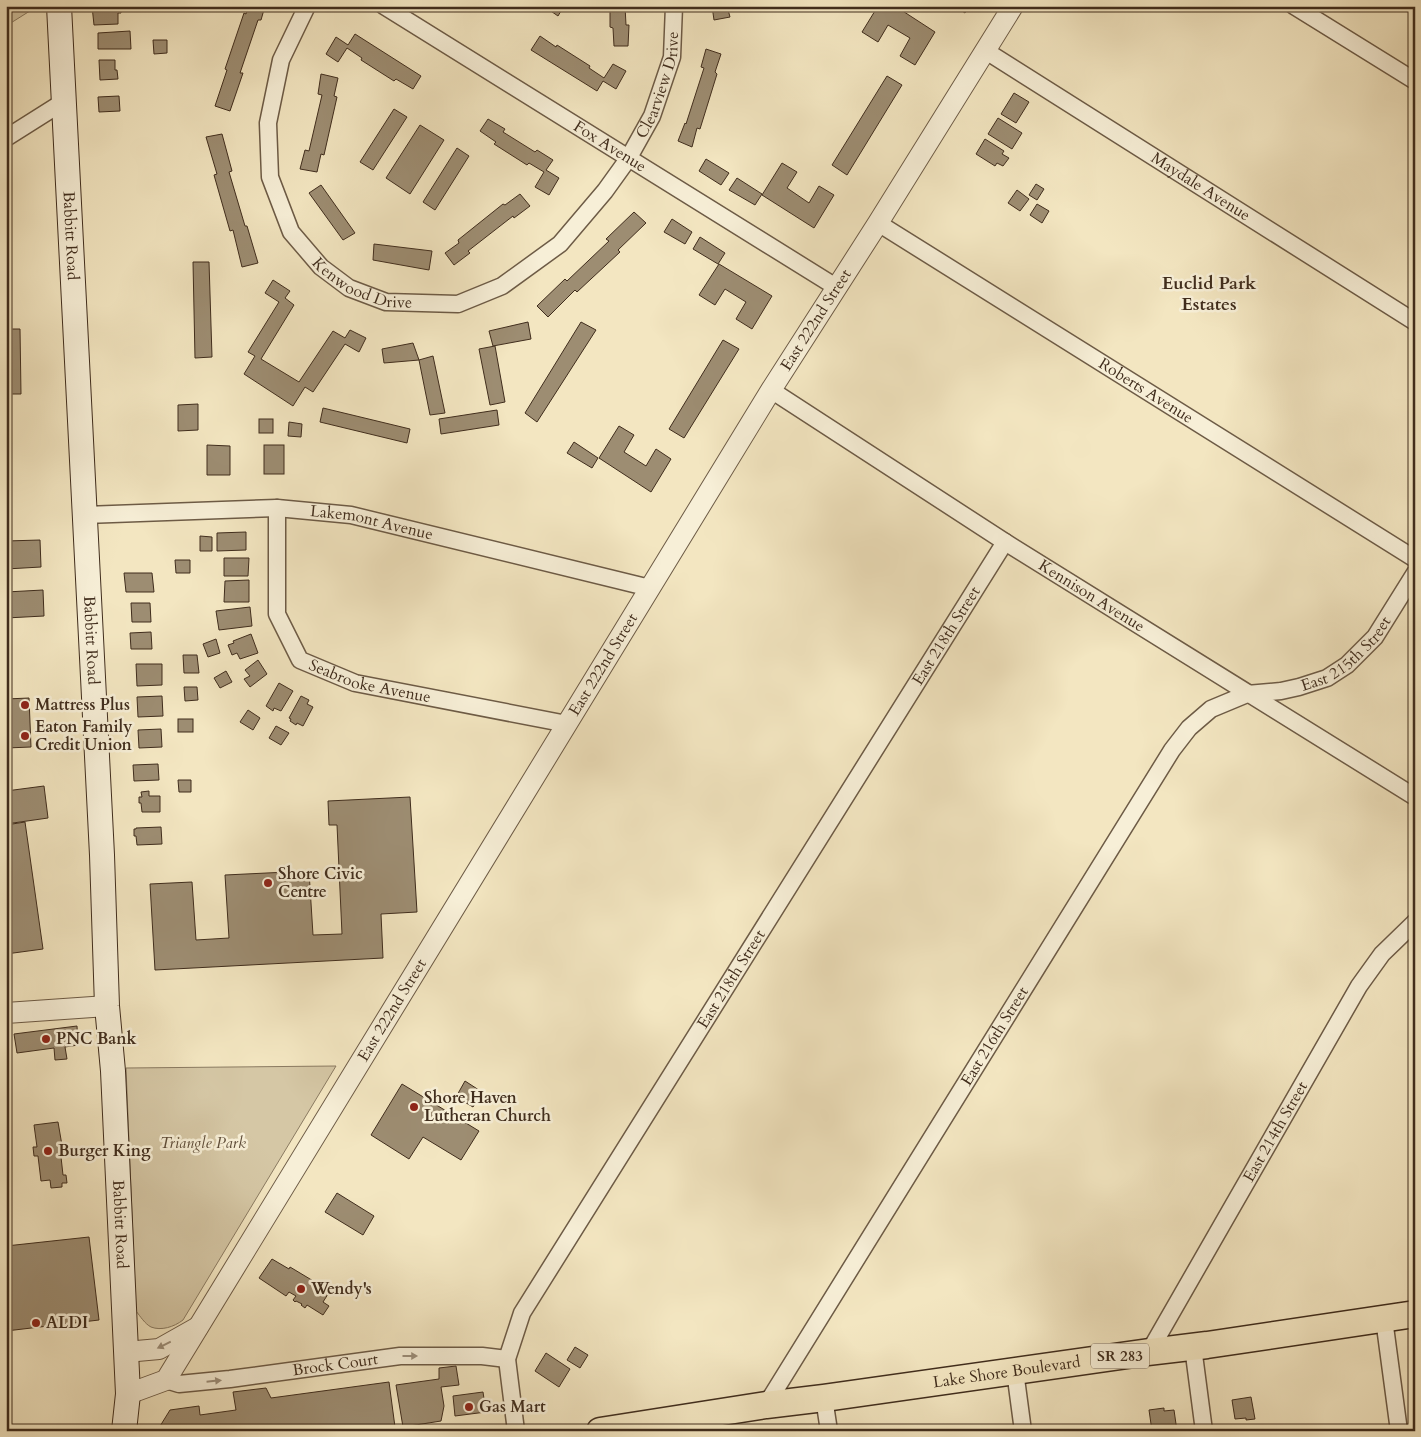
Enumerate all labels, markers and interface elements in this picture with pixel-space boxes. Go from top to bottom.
street label: Clearview Drive [631,31,684,142]
street label: Fox Avenue [569,115,650,177]
street label: Maydale Avenue [1147,147,1255,226]
street label: Babbitt Road [57,191,84,281]
street label: Kenwood Drive [307,253,412,314]
street label: East 222nd Street [775,265,857,375]
district label: Euclid Park Estates [1162,271,1257,317]
street label: Roberts Avenue [1094,353,1198,429]
street label: Lakemont Avenue [309,500,435,546]
street label: Kennison Avenue [1034,555,1149,637]
street label: East 218th Street [907,582,985,689]
street label: Babbitt Road [78,595,104,686]
street label: East 222nd Street [563,609,643,720]
street label: East 215th Street [1298,612,1396,697]
street label: Seabrooke Avenue [306,654,433,708]
place label: Mattress Plus [35,694,130,716]
marker: Mattress Plus [19,699,31,711]
place label: Eaton Family Credit Union [35,716,132,756]
marker: Eaton Family Credit Union [19,730,31,742]
place label: Shore Civic Centre [278,863,363,903]
marker: Shore Civic Centre [262,877,274,889]
street label: East 218th Street [692,925,770,1033]
street label: East 222nd Street [352,955,432,1066]
street label: East 216th Street [956,982,1034,1090]
place label: PNC Bank [56,1028,137,1050]
marker: PNC Bank [40,1033,52,1045]
street label: East 214th Street [1238,1077,1313,1186]
place label: Shore Haven Lutheran Church [424,1087,551,1127]
marker: Shore Haven Lutheran Church [408,1101,420,1113]
park label: Triangle Park [160,1132,246,1154]
place label: Burger King [58,1140,151,1162]
marker: Burger King [42,1145,54,1157]
street label: Babbitt Road [107,1179,133,1270]
place label: Wendy's [310,1278,372,1300]
marker: Wendy's [295,1283,307,1295]
place label: ALDI [46,1312,88,1334]
marker: ALDI [30,1317,42,1329]
one-way arrow [157,1341,172,1349]
road number: SR 283 [1091,1344,1149,1368]
street label: Brock Court [291,1348,379,1381]
street label: Lake Shore Boulevard [932,1351,1082,1393]
one-way arrow [402,1352,418,1360]
one-way arrow [207,1376,223,1384]
place label: Gas Mart [479,1396,546,1418]
marker: Gas Mart [463,1401,475,1413]

